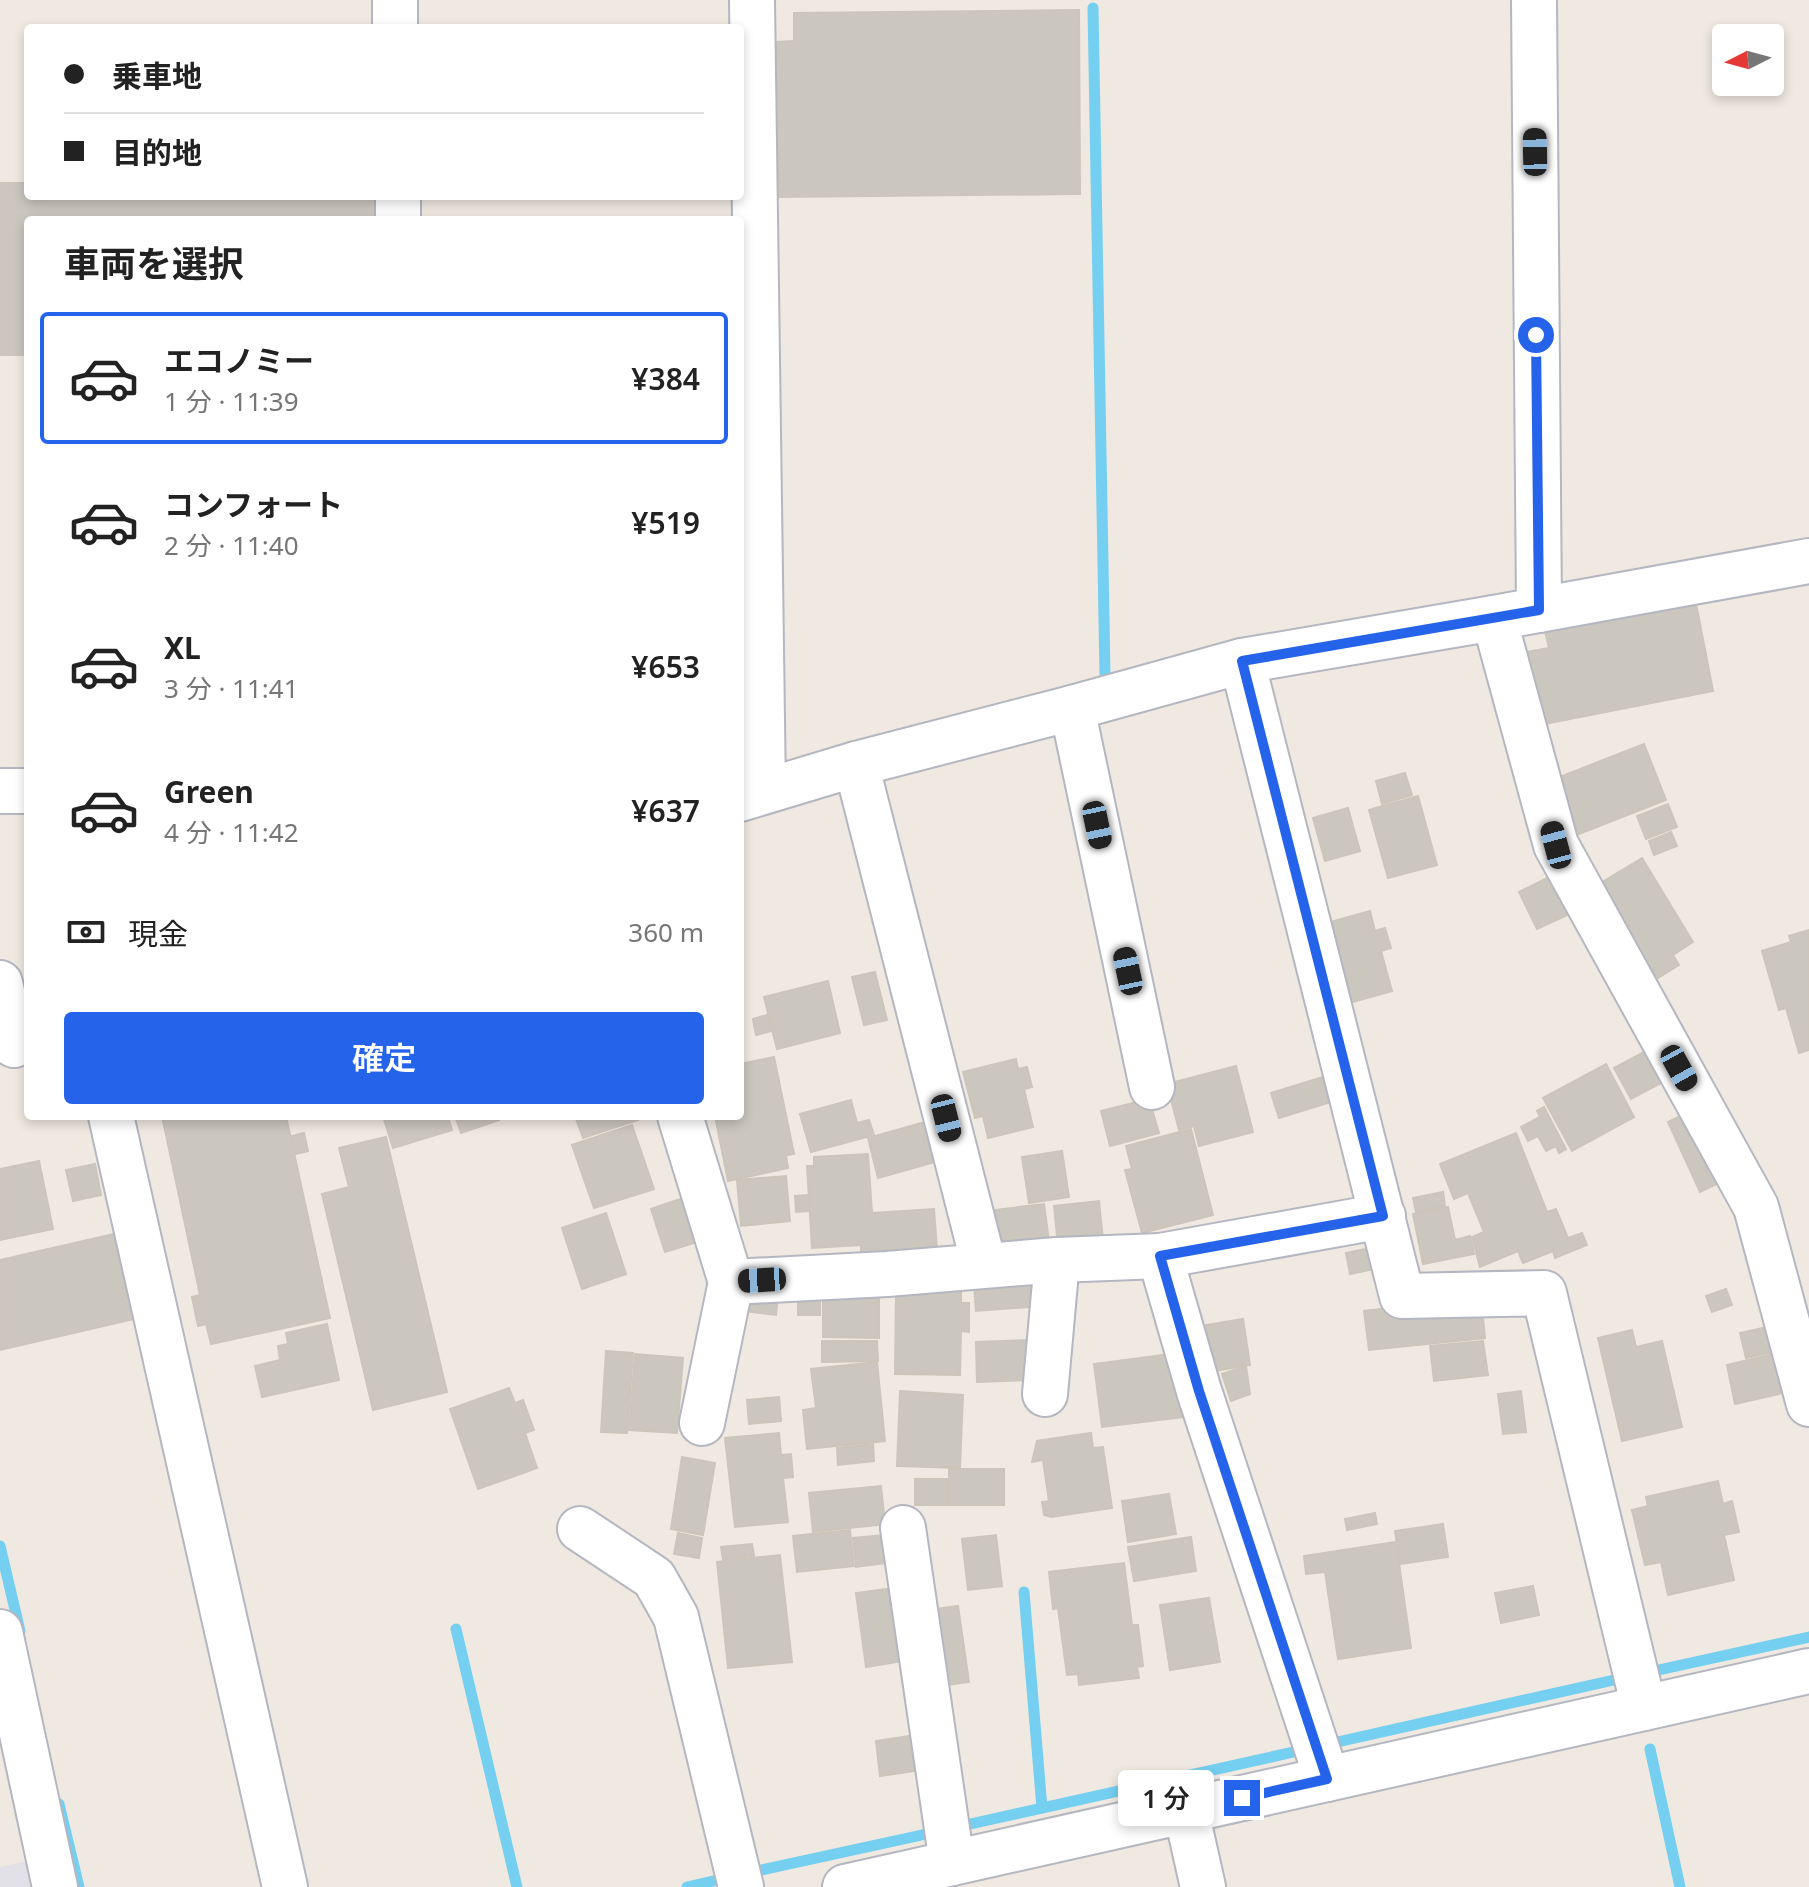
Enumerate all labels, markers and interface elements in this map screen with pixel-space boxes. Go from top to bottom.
north arrow [1712,24,1784,96]
map controls [1712,24,1784,96]
text: 乗車地 [112,55,202,96]
car [1523,128,1547,176]
text: 目的地 [112,132,202,173]
text: 車両を選択 [64,239,244,288]
route start [1518,317,1554,353]
text: エコノミー [164,340,314,381]
icon: car [68,342,140,414]
text: ¥384 [631,358,700,399]
text: 1 分 · 11:39 [164,383,299,419]
text: コンフォート [164,484,343,525]
icon: car [68,486,140,558]
text: ¥519 [631,502,700,543]
text: 2 分 · 11:40 [164,527,299,563]
text: XL [164,627,201,668]
icon: car [68,630,140,702]
text: ¥653 [631,646,700,687]
text: 3 分 · 11:41 [164,670,299,706]
text: Green [164,771,254,812]
icon: car [68,774,140,846]
text: ¥637 [631,790,700,831]
car [1080,799,1114,851]
text: 4 分 · 11:42 [164,814,299,850]
car [1538,819,1574,871]
icon: cash [64,910,108,954]
text: 現金 [128,913,188,954]
text: 360 m [628,914,704,950]
car [1111,945,1145,997]
button: 確定 [64,1012,704,1104]
car [1657,1041,1701,1095]
car [929,1092,963,1144]
car [737,1267,787,1293]
callout: 1 分 [1118,1770,1214,1826]
text: 1 分 [1142,1780,1190,1816]
route end [1224,1780,1260,1816]

